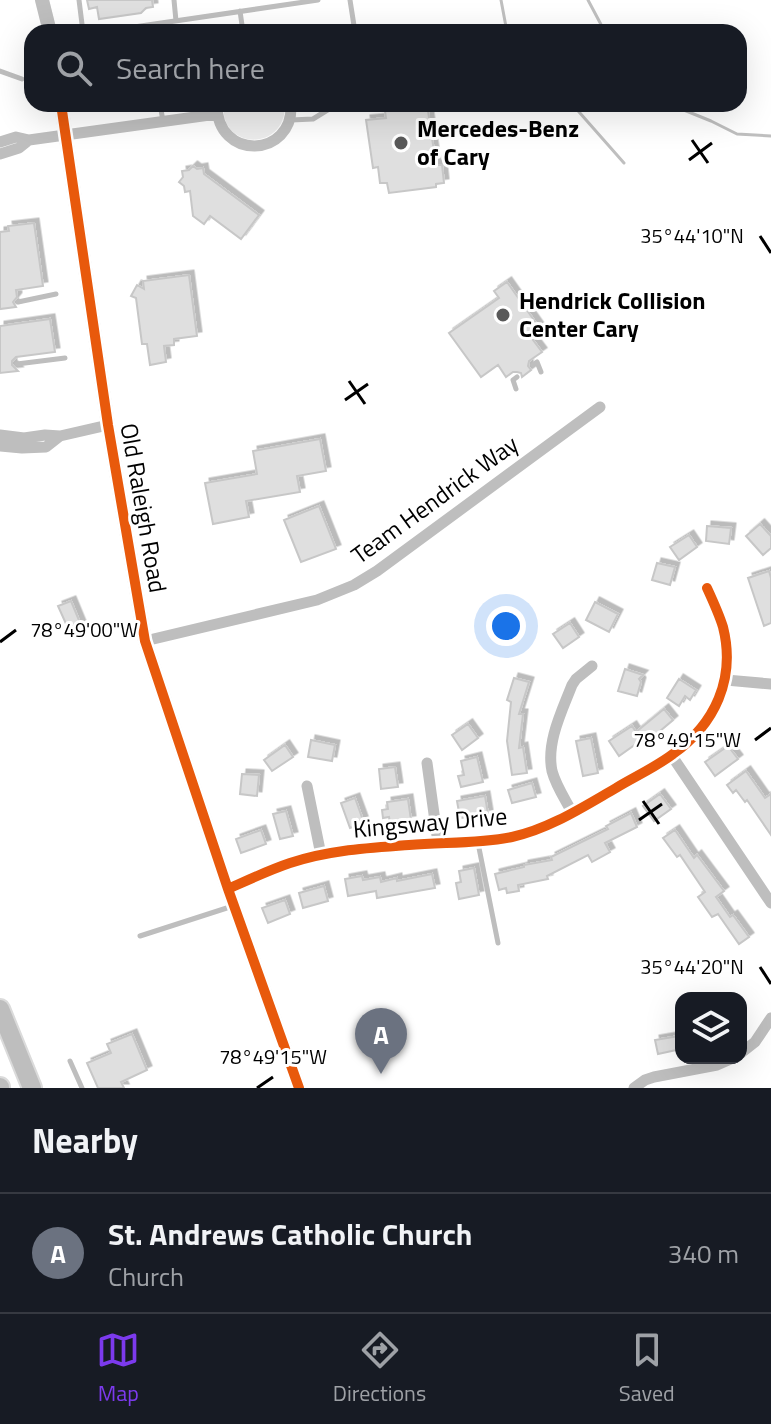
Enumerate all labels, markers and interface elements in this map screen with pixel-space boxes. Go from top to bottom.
search box [24,24,747,112]
text: Search here [116,45,265,91]
icon: search [52,46,96,90]
place label: Mercedes-Benz of Cary [417,110,579,174]
marker: Mercedes-Benz of Cary [392,134,410,152]
text: 35°44'10"N [640,220,744,251]
place label: Hendrick Collision Center Cary [519,282,706,346]
marker: Hendrick Collision Center Cary [494,306,512,324]
street label: Old Raleigh Road [111,420,177,595]
street label: Team Hendrick Way [343,426,526,572]
your location [486,606,526,646]
text: 78°49'00"W [30,614,138,645]
text: 78°49'15"W [633,724,741,755]
street label: Kingsway Drive [351,797,509,847]
text: 35°44'20"N [640,951,744,982]
map controls [675,992,747,1064]
button: layers [675,992,747,1064]
pin: A [355,1008,407,1074]
text: 78°49'15"W [219,1041,327,1072]
text: Nearby [32,1114,138,1166]
text: St. Andrews Catholic Church [108,1211,472,1257]
text: A [50,1234,66,1273]
text: 340 m [668,1234,739,1273]
text: Church [108,1257,184,1296]
tab: Map [96,1328,140,1410]
tab: Directions [333,1328,426,1410]
tab: Saved [619,1328,675,1410]

